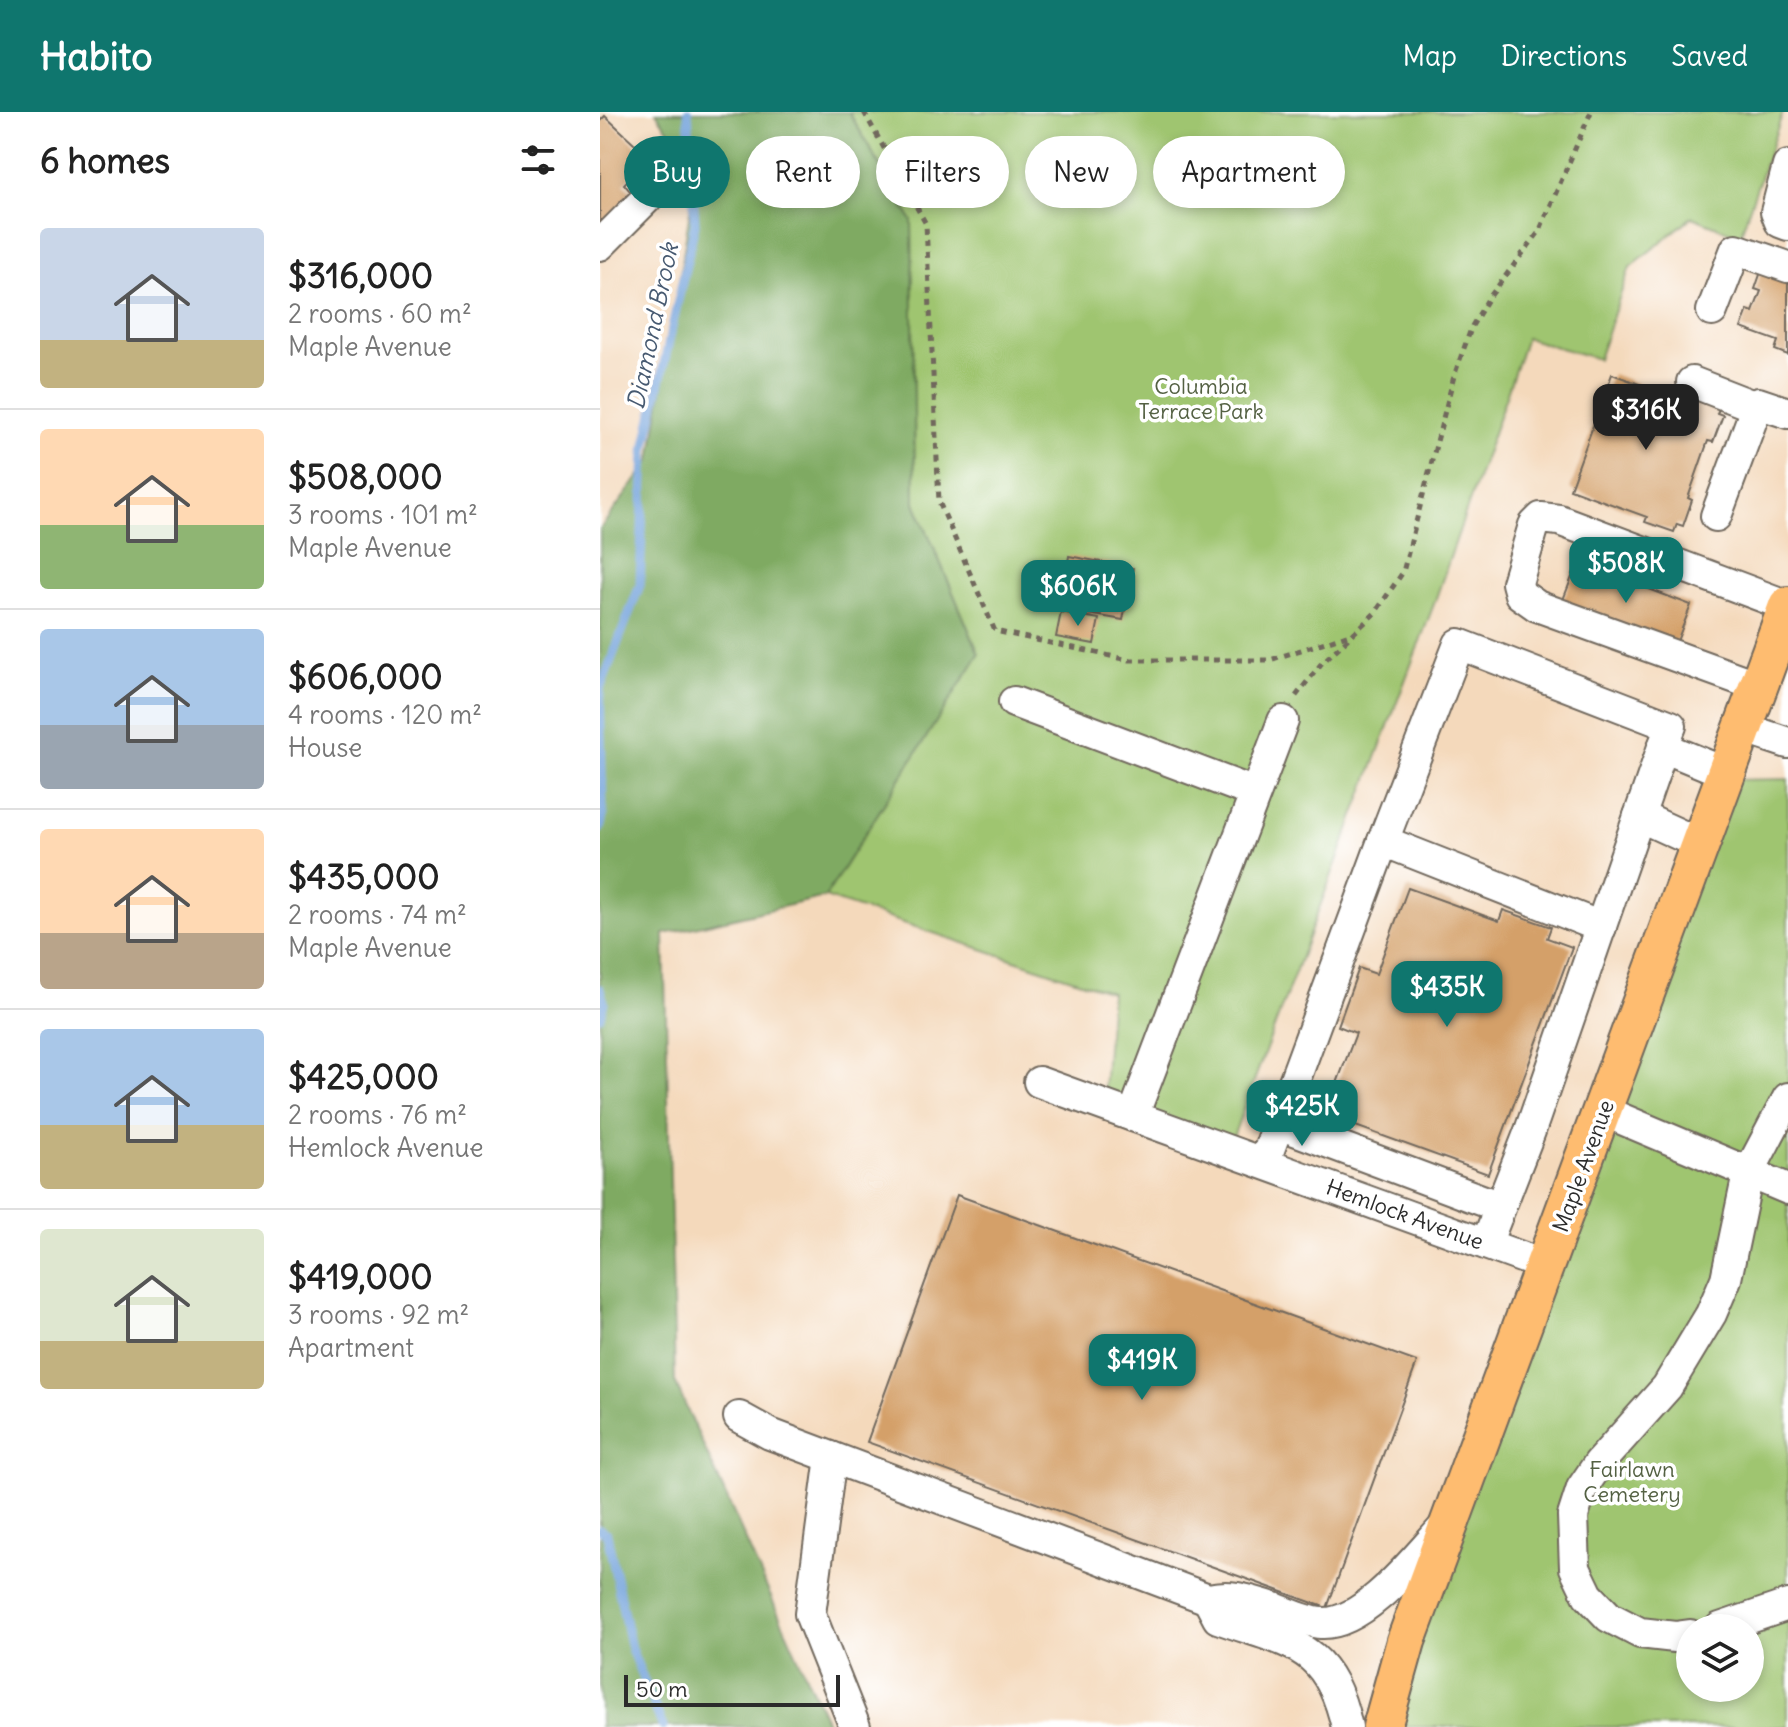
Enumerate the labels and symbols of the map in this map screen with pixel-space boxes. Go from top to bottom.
water label: Diamond Brook [620,239,685,412]
park label: Columbia Terrace Park [1138,372,1264,425]
pin: $316K [1590,384,1702,452]
pin: $508K [1570,537,1682,605]
pin: $606K [1022,560,1134,628]
pin: $435K [1391,961,1503,1029]
pin: $425K [1246,1080,1358,1148]
street label: Maple Avenue [1546,1096,1620,1236]
street label: Hemlock Avenue [1322,1173,1488,1255]
pin: $419K [1086,1334,1198,1402]
park label: Fairlawn Cemetery [1583,1455,1681,1508]
scale bar [624,1671,840,1707]

